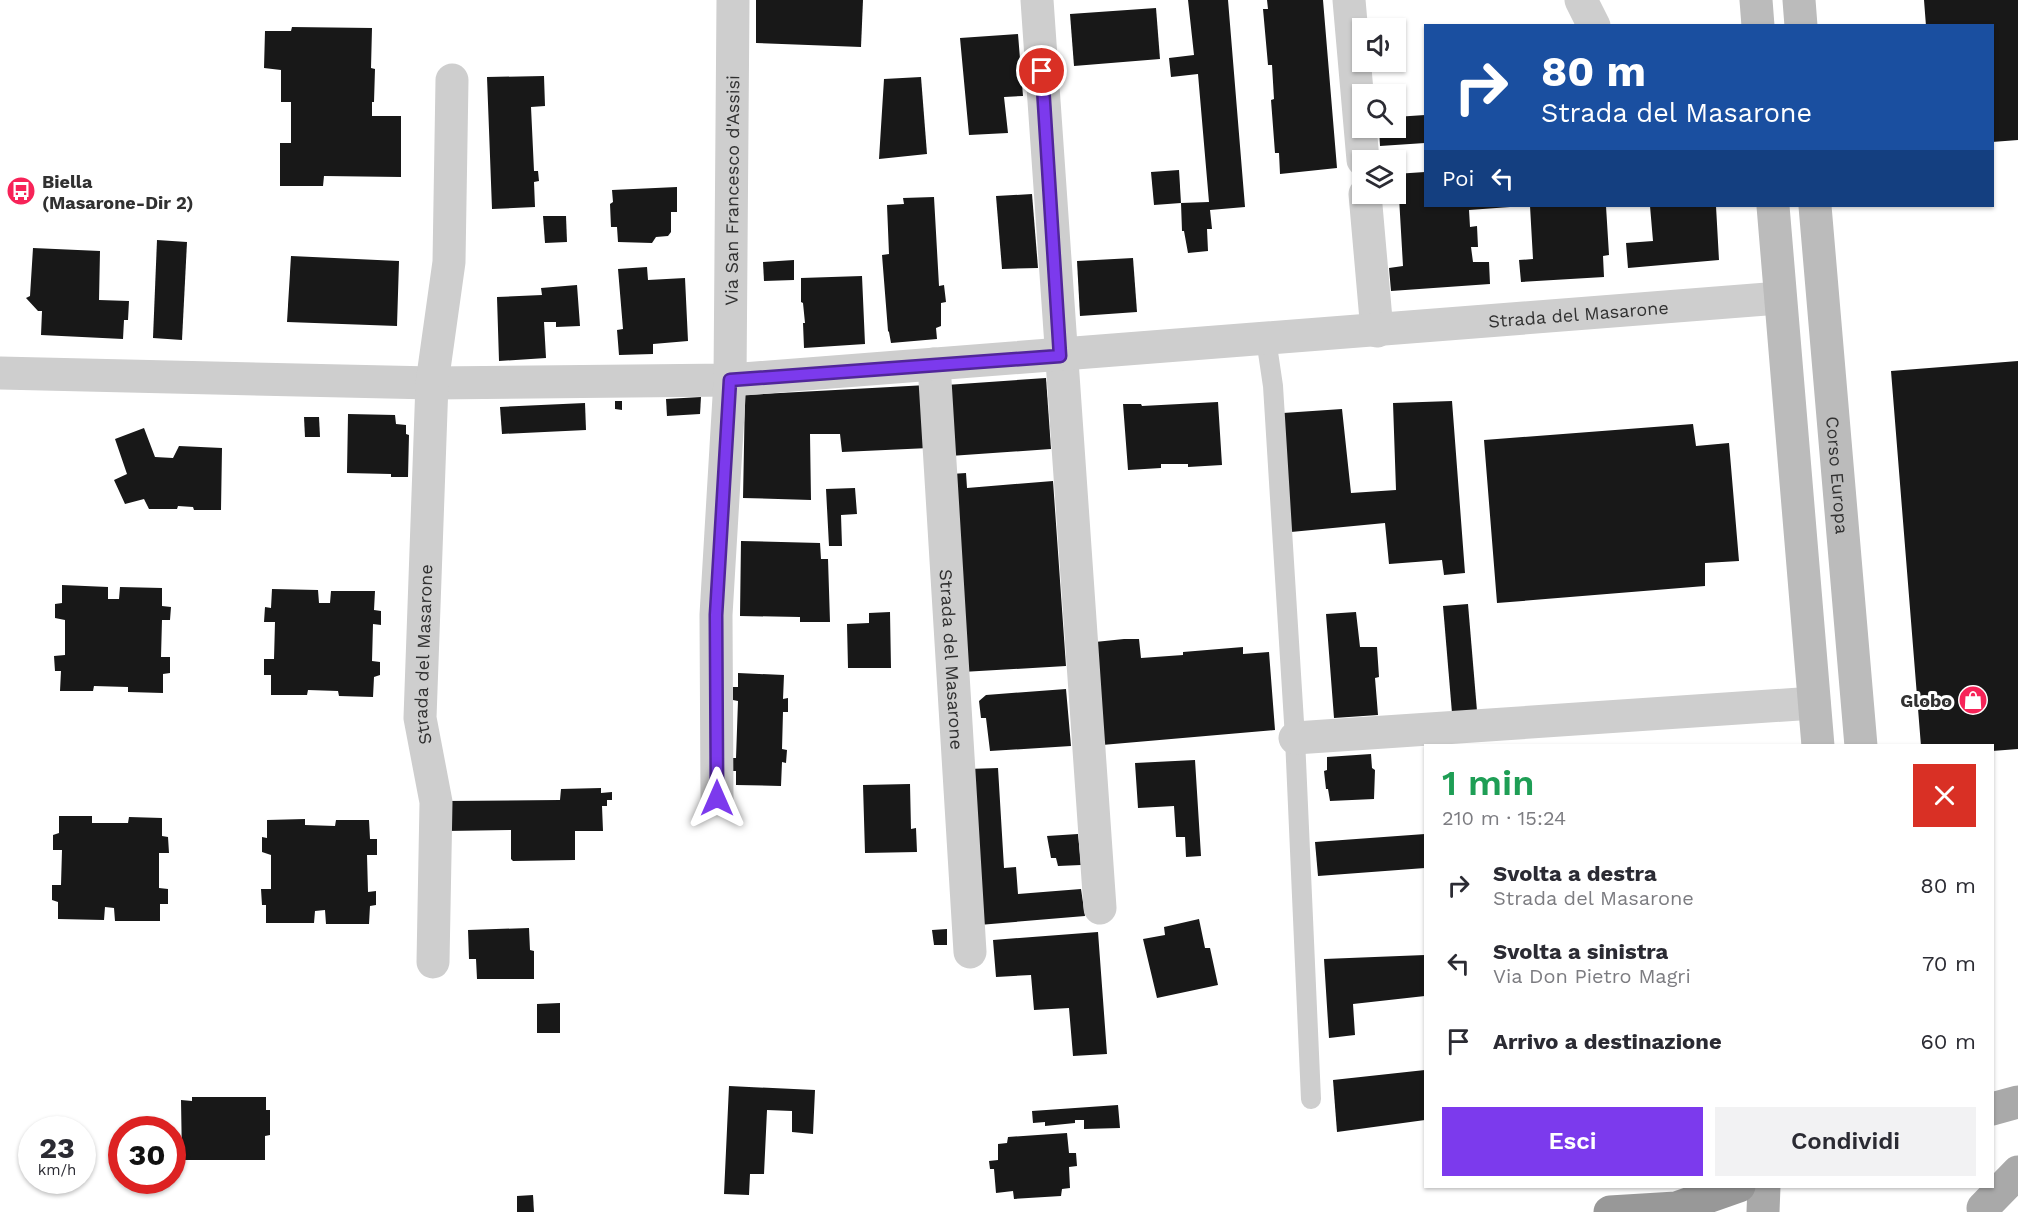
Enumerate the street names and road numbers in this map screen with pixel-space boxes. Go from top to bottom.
street label: Via San Francesco d'Assisi [720,75,743,306]
street label: Strada del Masarone [1487,296,1669,331]
street label: Corso Europa [1822,415,1853,535]
street label: Strada del Masarone [409,564,436,746]
street label: Strada del Masarone [936,569,968,750]

